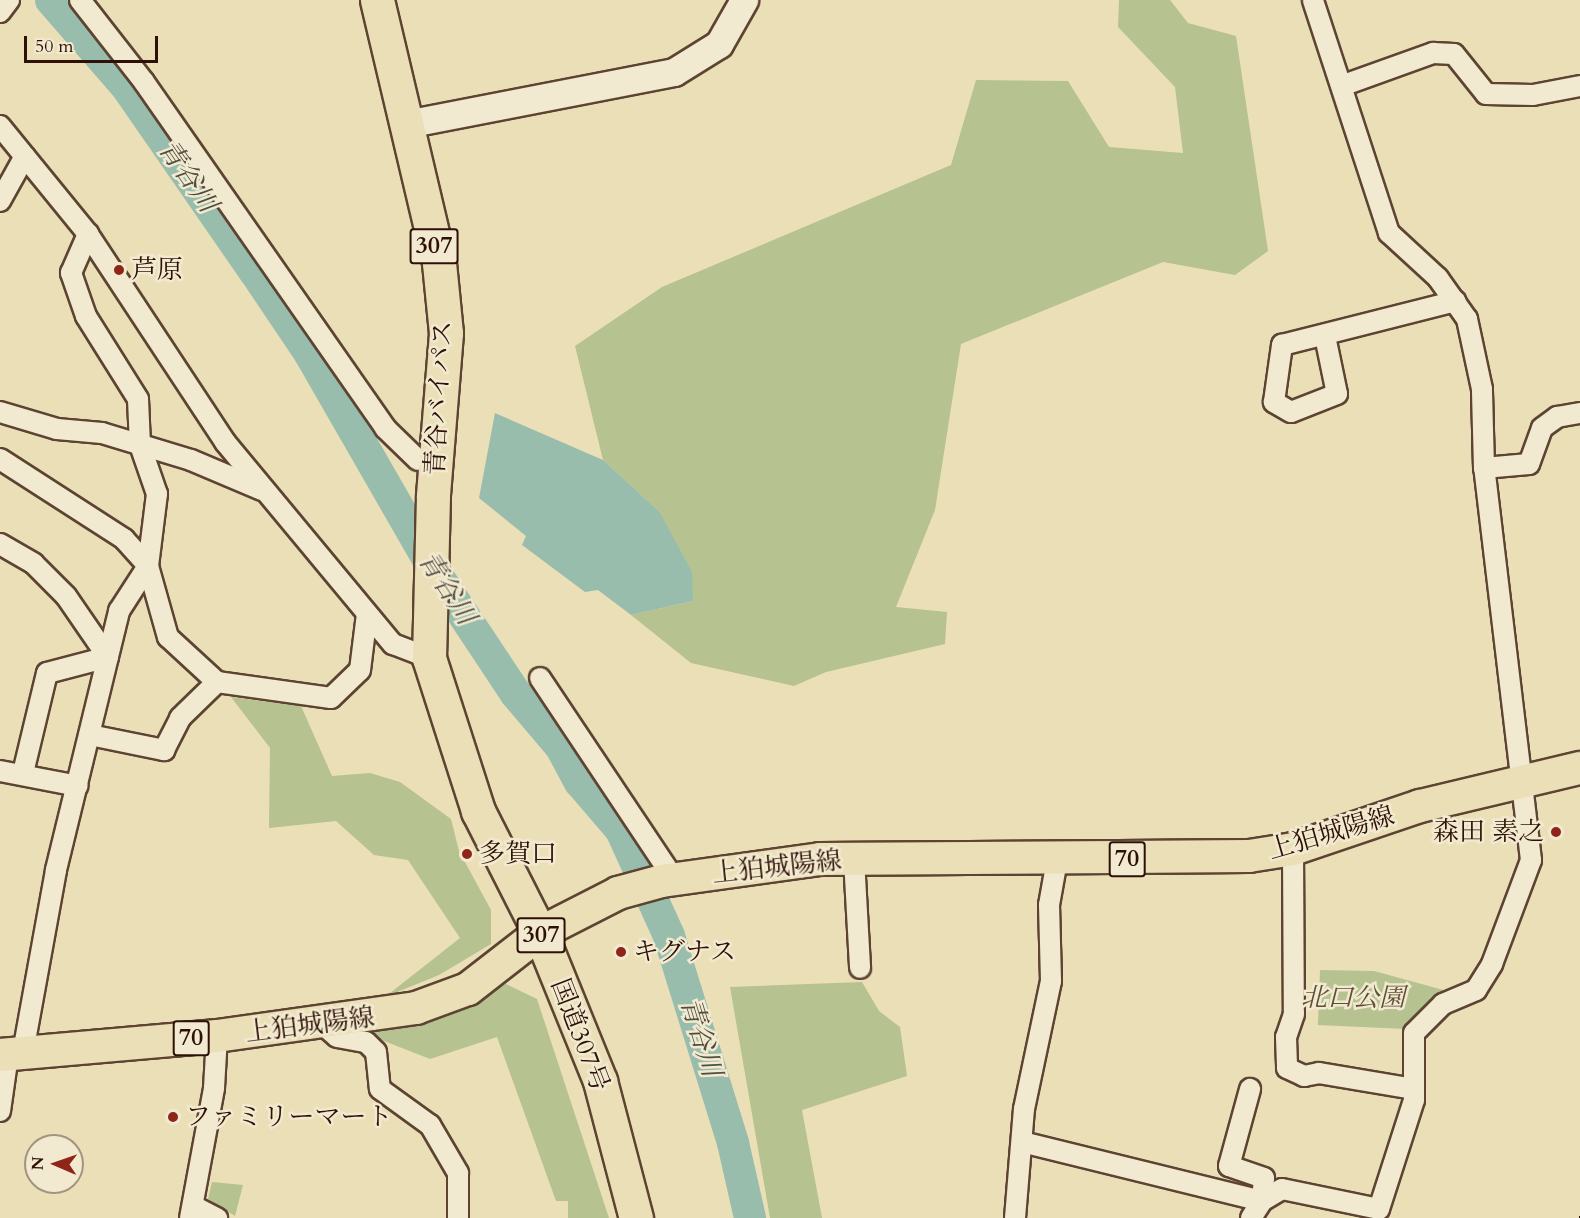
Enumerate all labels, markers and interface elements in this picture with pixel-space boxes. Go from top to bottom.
scale bar [27,24,160,62]
text: 50 m [35,34,74,59]
water label: 青谷川 [151,134,225,218]
road number: 307 [408,225,460,267]
place label: 芦原 [131,254,183,286]
marker: 芦原 [112,263,126,277]
street label: 青谷バイパス [419,319,459,477]
water label: 青谷川 [411,545,483,631]
street label: 上狛城陽線 [1264,800,1398,866]
place label: 森田 素之 [1433,816,1544,848]
marker: 森田 素之 [1549,825,1563,839]
place label: 多賀口 [479,838,557,870]
road number: 70 [1108,838,1146,880]
street label: 上狛城陽線 [711,845,843,889]
marker: 多賀口 [460,847,474,861]
road number: 307 [516,914,566,956]
place label: キグナス [633,936,737,968]
marker: キグナス [614,945,628,959]
street label: 国道307号 [544,974,616,1096]
park label: 北口公園 [1301,982,1405,1014]
water label: 青谷川 [674,994,728,1080]
street label: 上狛城陽線 [244,1002,376,1048]
road number: 70 [172,1017,210,1059]
place label: ファミリーマート [185,1101,393,1133]
marker: ファミリーマート [166,1110,180,1124]
north arrow [24,1134,84,1194]
text: N [27,1156,49,1171]

